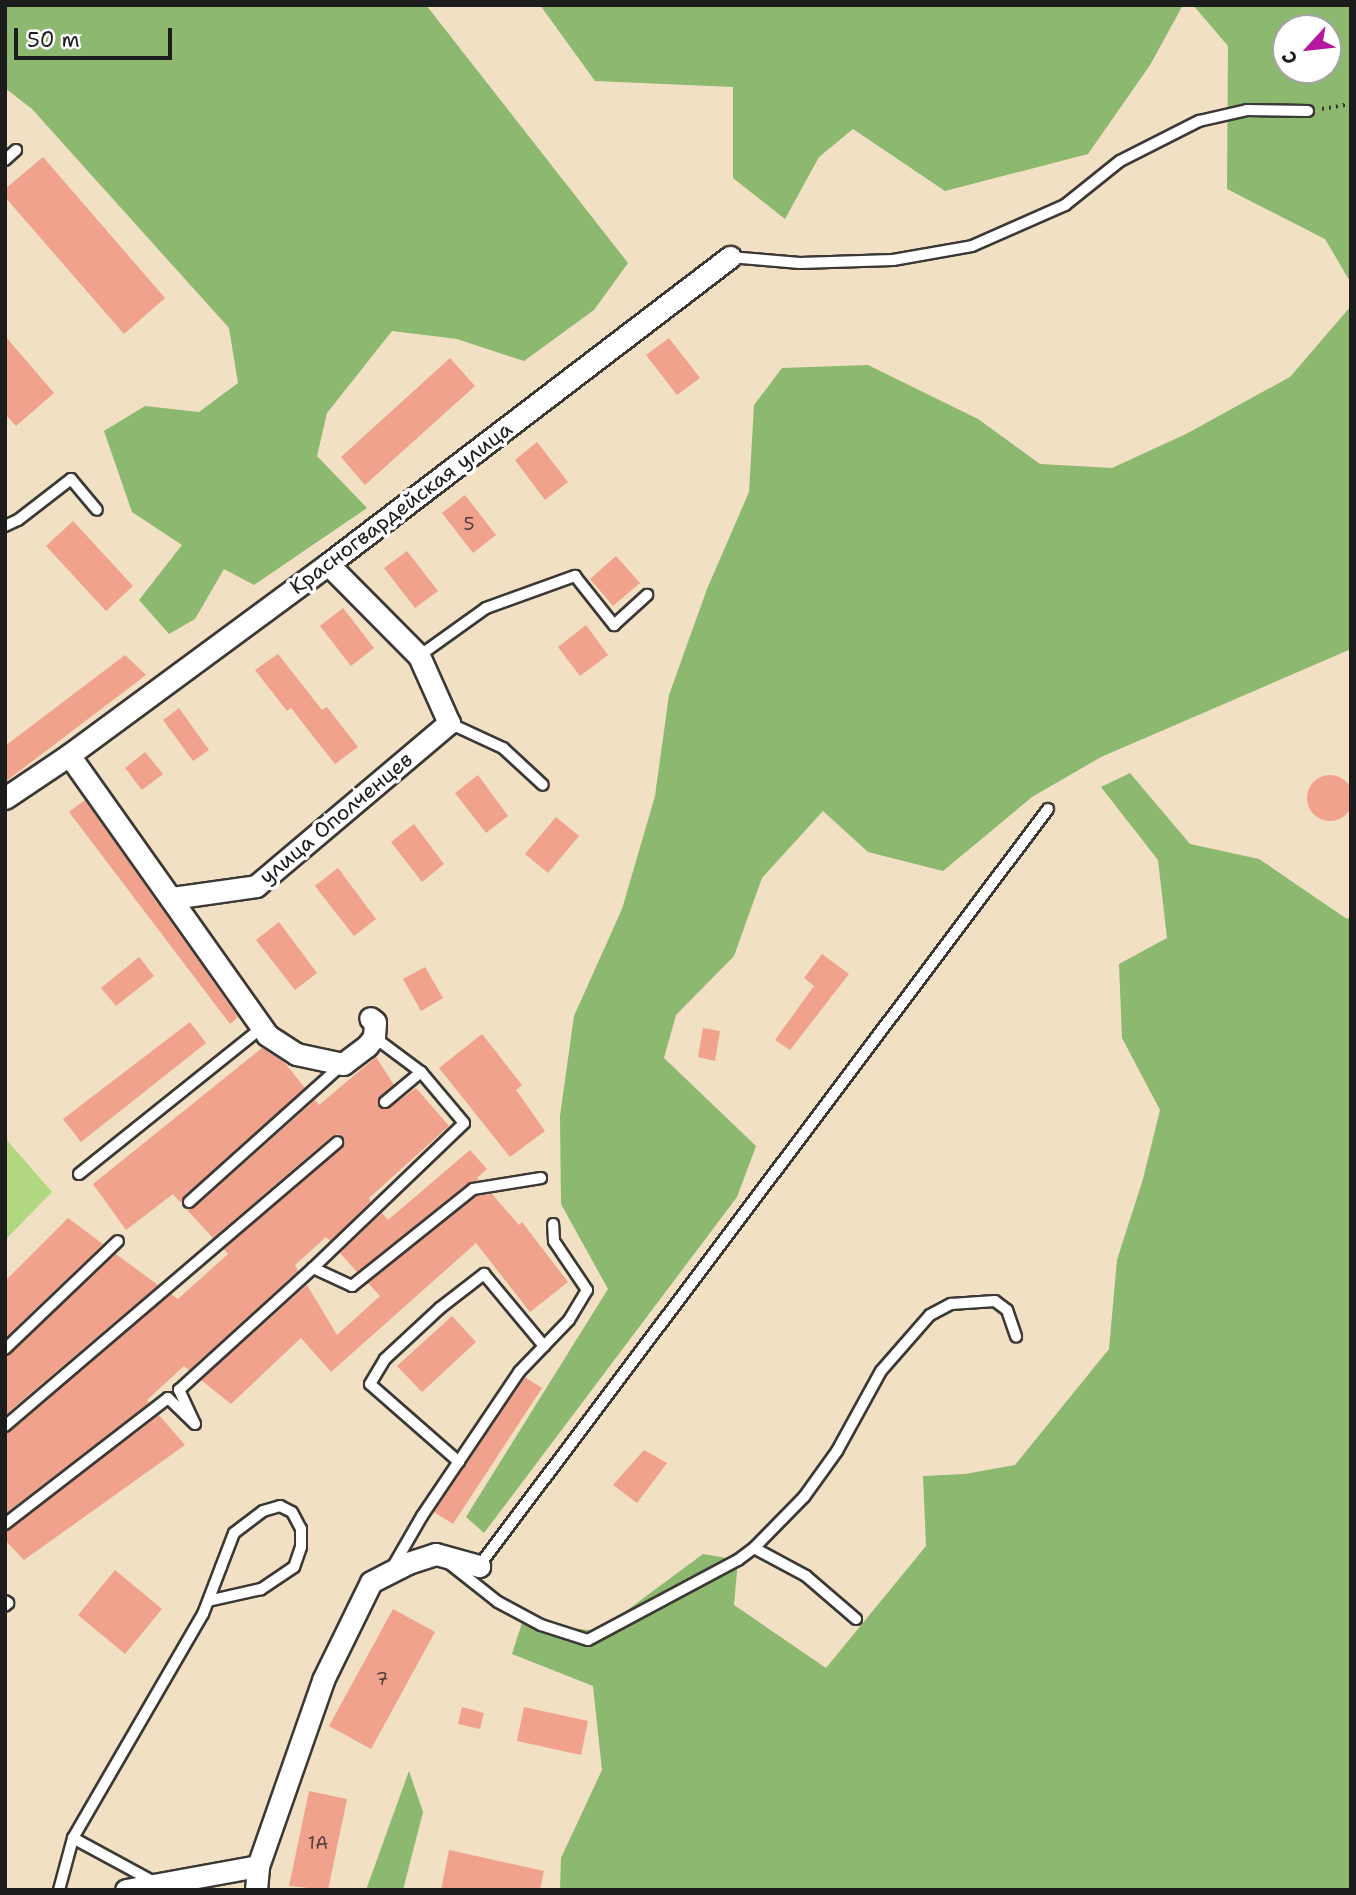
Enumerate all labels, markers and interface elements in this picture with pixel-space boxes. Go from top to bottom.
scale bar [18,14,175,58]
north arrow [1272,14,1342,84]
text: 50 m [27,26,80,54]
text: С [1276,47,1303,69]
street label: Красногвардейская улица [285,416,517,600]
house number: 5 [463,513,475,535]
street label: улица Ополченцев [254,747,418,889]
house number: 7 [376,1668,388,1690]
house number: 1А [308,1832,328,1854]

